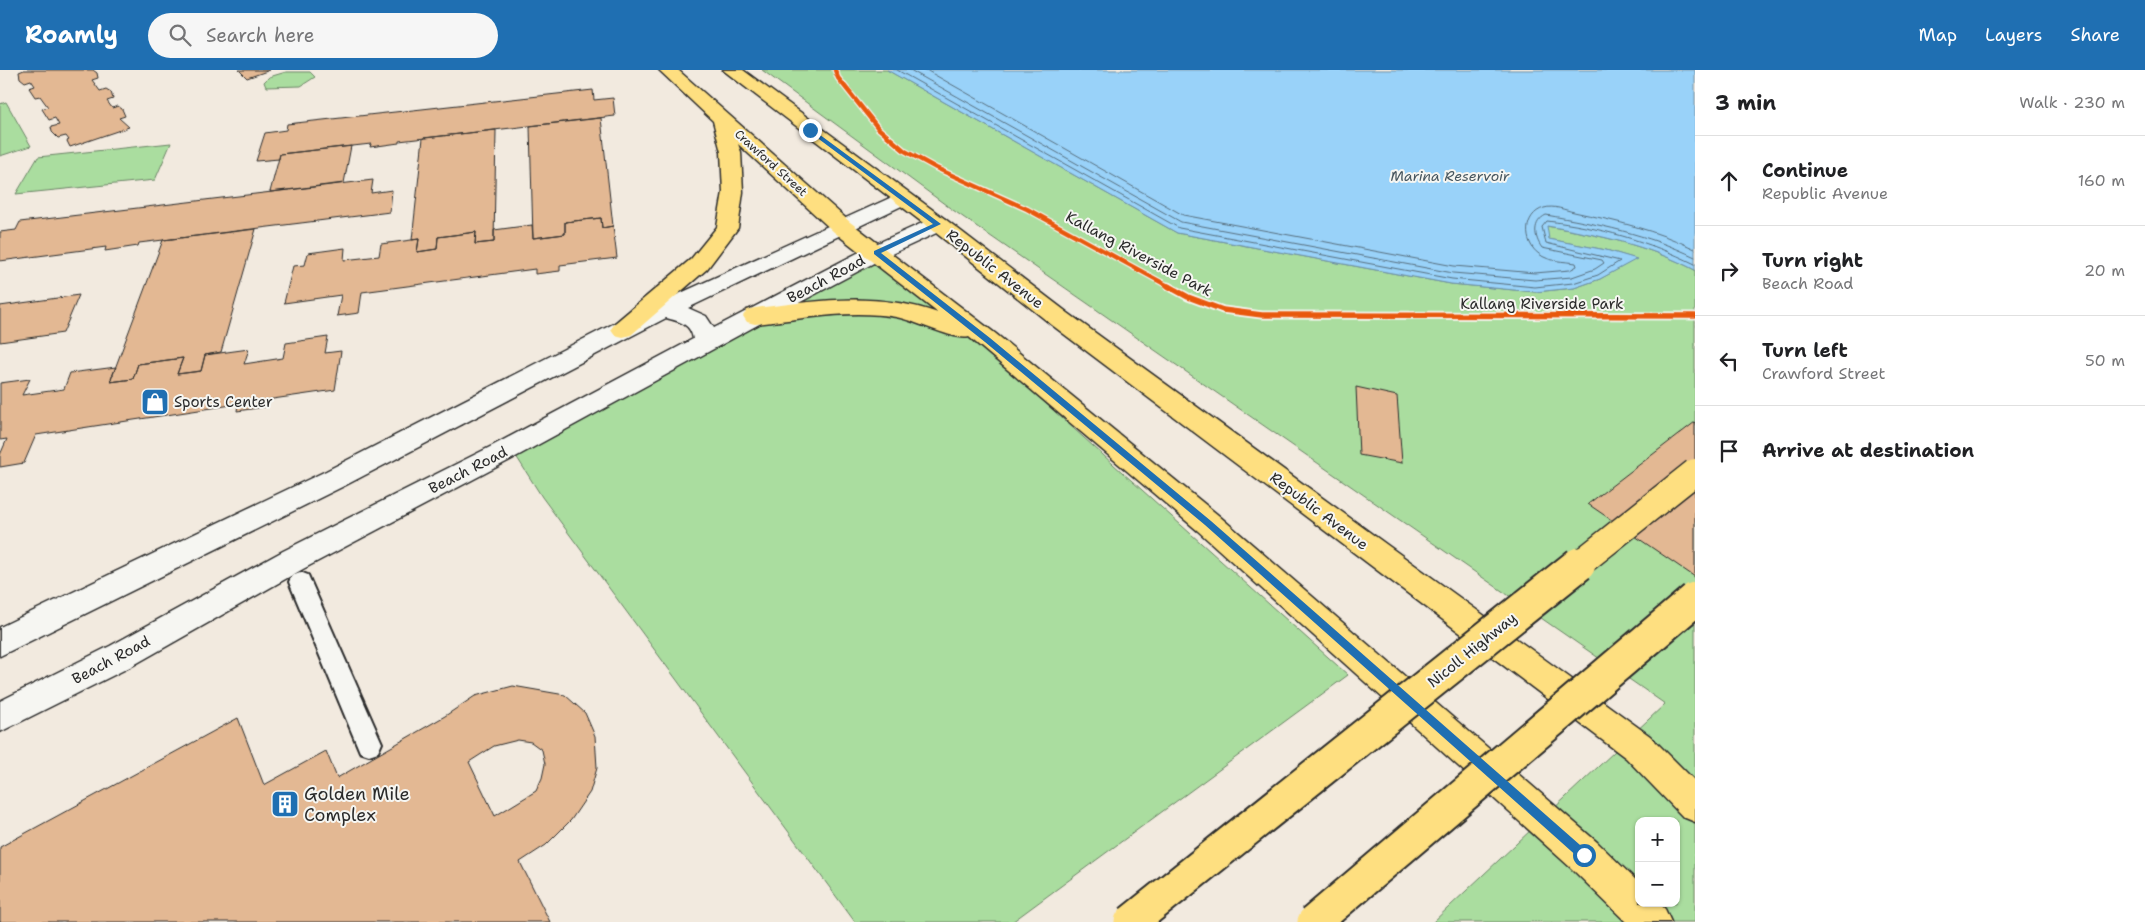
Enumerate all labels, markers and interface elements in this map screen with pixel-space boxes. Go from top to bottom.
search box [148,13,498,58]
text: Roamly [25,19,118,51]
icon: search [166,21,194,49]
text: Search here [206,23,315,48]
text: Map [1919,23,1957,47]
text: Layers [1985,23,2042,47]
text: Share [2070,23,2120,47]
text: 3 min [1715,89,1776,117]
text: Walk · 230 m [2019,92,2125,113]
route end [799,119,822,142]
street label: Crawford Street [731,126,811,200]
text: Continue [1762,158,1848,183]
water label: Marina Reservoir [1390,167,1510,185]
icon: ahead [1715,167,1743,195]
text: 160 m [2078,170,2125,191]
text: Republic Avenue [1762,183,1888,204]
street label: Kallang Riverside Park [1062,207,1216,301]
street label: Republic Avenue [942,225,1048,313]
text: Turn right [1762,248,1863,273]
street label: Beach Road [783,250,869,308]
icon: right [1715,257,1743,285]
text: 20 m [2084,260,2125,281]
text: Beach Road [1762,273,1854,294]
street label: Kallang Riverside Park [1460,294,1624,314]
text: Turn left [1762,338,1848,363]
icon: left [1715,347,1743,375]
text: 50 m [2085,350,2125,371]
text: Crawford Street [1762,363,1886,384]
shop icon: Sports Center [140,387,170,417]
place label: Sports Center [174,392,273,412]
icon: arrive [1715,437,1743,465]
text: Arrive at destination [1762,438,1974,463]
street label: Beach Road [425,441,511,498]
street label: Republic Avenue [1266,467,1372,555]
street label: Nicoll Highway [1423,608,1521,692]
street label: Beach Road [68,631,154,689]
place label: Golden Mile Complex [304,782,410,827]
building icon: Golden Mile Complex [270,789,300,819]
map controls [1635,817,1680,907]
button: + [1635,817,1680,862]
route start [1573,844,1596,867]
button: − [1635,862,1680,907]

